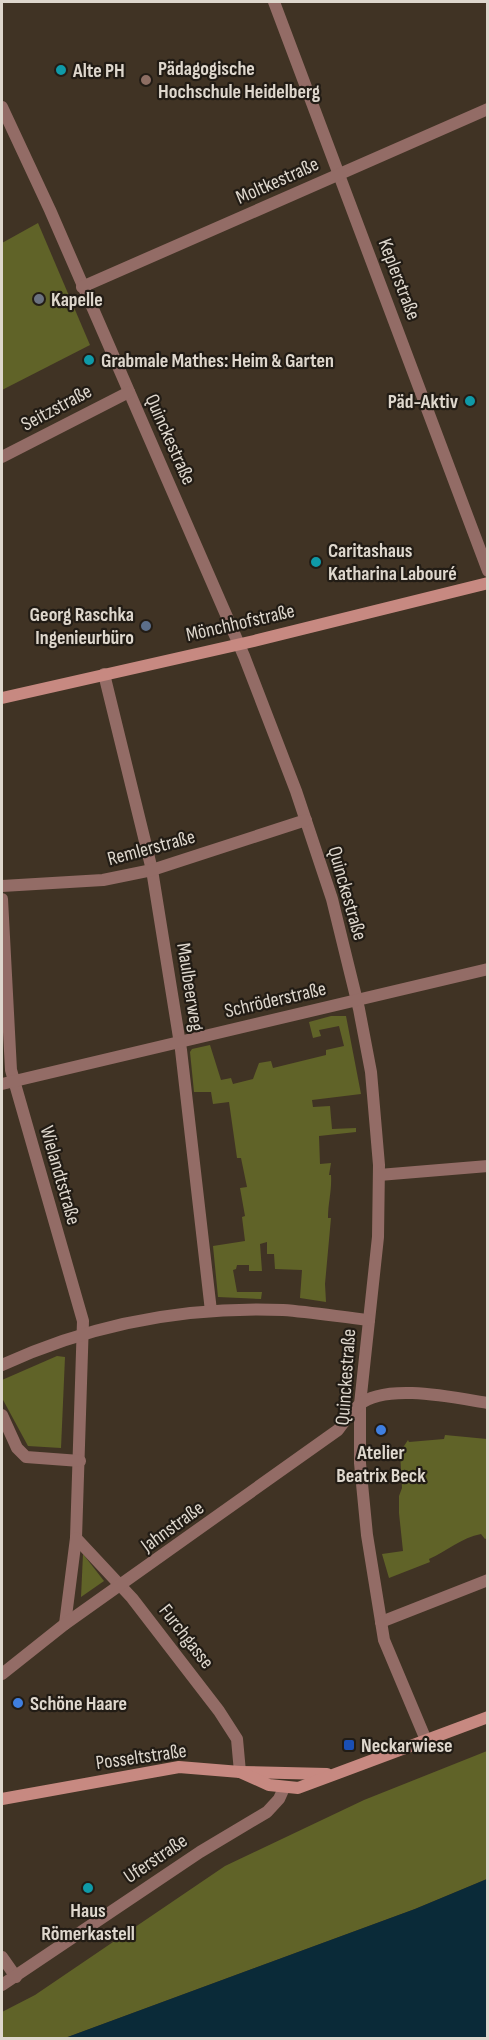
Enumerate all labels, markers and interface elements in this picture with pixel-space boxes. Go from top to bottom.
place label: Pädagogische Hochschule Heidelberg [158,57,321,104]
place label: Alte PH [72,59,125,83]
marker: Alte PH [54,63,68,77]
marker: Pädagogische Hochschule Heidelberg [139,73,153,87]
street label: Moltkestraße [232,152,323,210]
street label: Keplerstraße [373,235,426,323]
place label: Kapelle [51,288,103,312]
marker: Kapelle [32,292,46,306]
place label: Grabmale Mathes: Heim & Garten [101,349,334,373]
marker: Grabmale Mathes: Heim & Garten [82,353,96,367]
street label: Seitzstraße [17,379,96,436]
street label: Quinckestraße [139,390,201,488]
place label: Päd-Aktiv [388,390,459,414]
marker: Päd-Aktiv [463,394,477,408]
place label: Caritashaus Katharina Labouré [328,539,457,586]
marker: Caritashaus Katharina Labouré [309,555,323,569]
street label: Mönchhofstraße [184,599,297,647]
place label: Georg Raschka Ingenieurbüro [30,603,134,650]
marker: Georg Raschka Ingenieurbüro [139,619,153,633]
street label: Remlerstraße [105,825,198,871]
street label: Quinckestraße [322,843,372,943]
street label: Maulbeerweg [171,941,209,1033]
street label: Schröderstraße [222,977,328,1023]
street label: Wielandtstraße [34,1123,86,1228]
street label: Quinckestraße [331,1328,361,1426]
marker: Atelier Beatrix Beck [374,1423,388,1437]
place label: Atelier Beatrix Beck [336,1441,426,1488]
street label: Jahnstraße [136,1496,209,1558]
street label: Furchgasse [154,1599,219,1674]
place label: Schöne Haare [30,1692,127,1716]
marker: Schöne Haare [11,1696,25,1710]
place label: Neckarwiese [361,1734,453,1758]
marker: Neckarwiese [342,1738,356,1752]
street label: Posseltstraße [94,1739,188,1775]
street label: Uferstraße [119,1829,192,1889]
marker: Haus Römerkastell [81,1881,95,1895]
place label: Haus Römerkastell [41,1899,135,1946]

